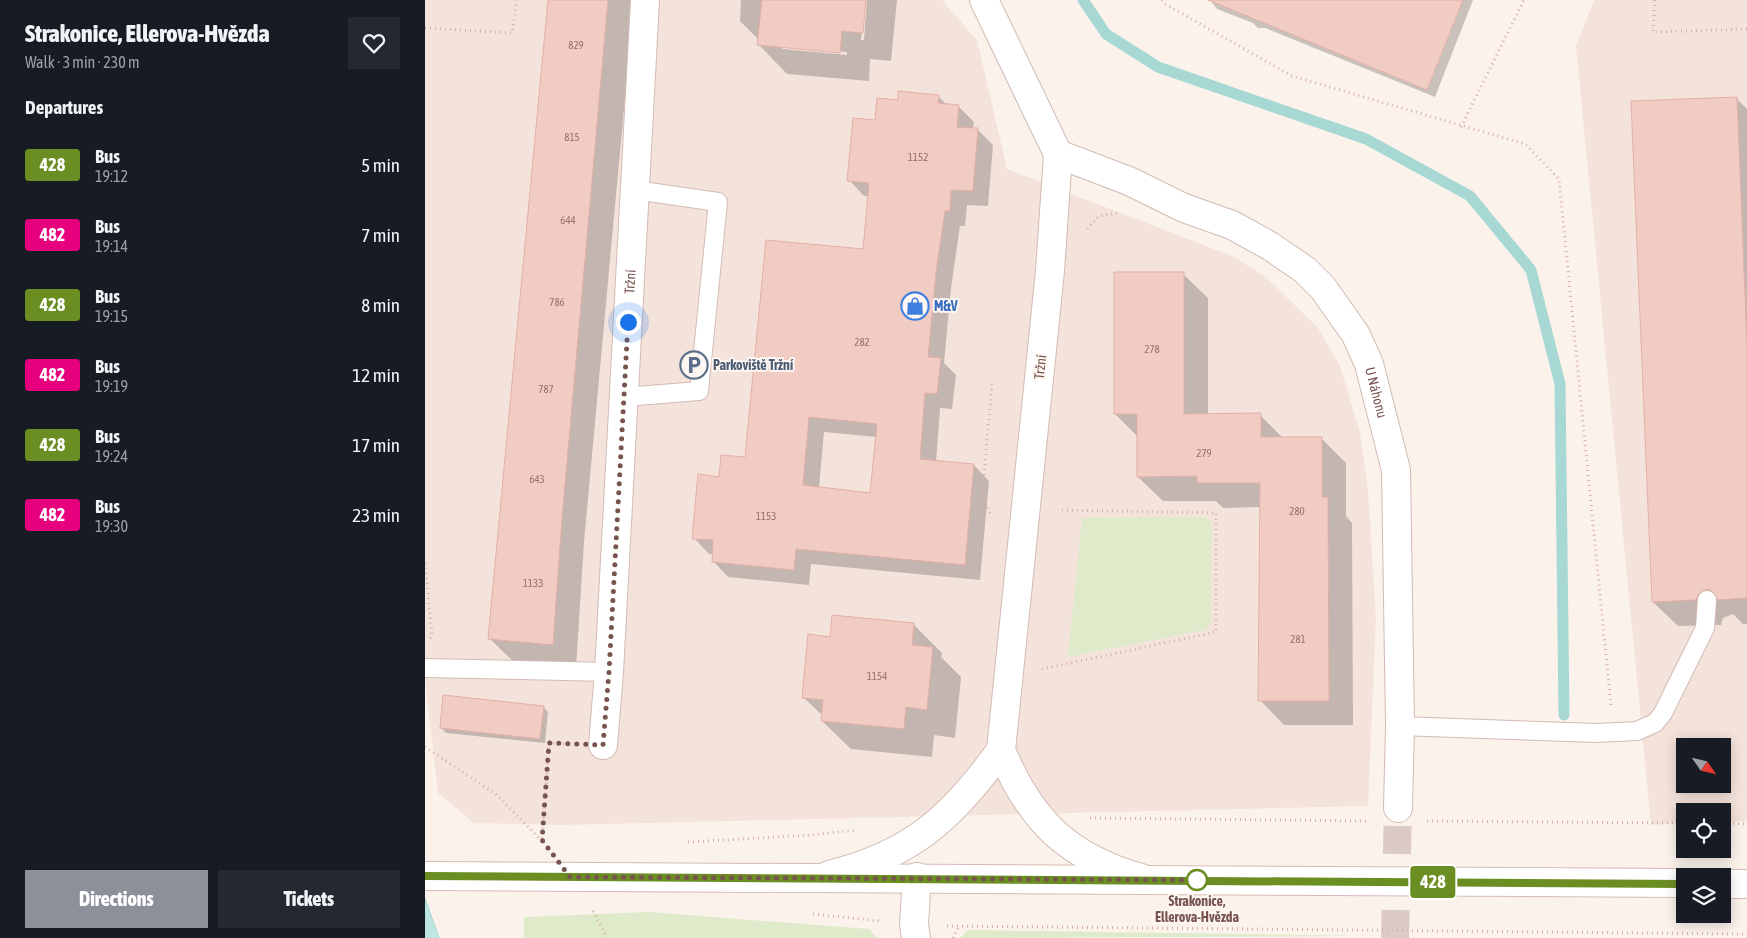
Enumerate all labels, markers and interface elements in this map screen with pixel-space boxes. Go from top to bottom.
button: heart [348,17,400,69]
text: Strakonice, Ellerova-Hvězda [25,20,270,47]
house number: 829 [568,39,584,51]
text: Walk · 3 min · 230 m [25,53,139,71]
text: Departures [25,96,103,118]
house number: 815 [564,131,580,143]
text: Bus [95,145,120,167]
house number: 1152 [908,151,928,163]
text: 428 [40,154,65,175]
text: 5 min [361,154,400,176]
text: 19:12 [95,167,128,185]
house number: 644 [560,214,576,226]
text: Bus [95,215,120,237]
text: 482 [40,224,65,245]
text: 7 min [361,224,400,246]
text: 19:14 [95,237,128,255]
street label: Tržní [621,269,639,294]
text: Bus [95,285,120,307]
shop icon: M&V [900,291,930,321]
text: 428 [40,294,65,315]
text: 8 min [361,294,400,316]
house number: 786 [549,296,565,308]
place label: M&V [934,298,958,314]
text: 19:15 [95,307,128,325]
your location [616,310,641,335]
house number: 282 [854,336,870,348]
house number: 278 [1144,343,1160,355]
parking icon: Parkoviště Tržní [679,350,709,380]
street label: Tržní [1031,354,1049,380]
text: Bus [95,355,120,377]
place label: Parkoviště Tržní [713,357,794,373]
text: 482 [40,364,65,385]
text: 12 min [352,364,400,386]
street label: U Náhonu [1362,365,1390,420]
text: 19:19 [95,377,128,395]
house number: 787 [538,383,554,395]
text: Bus [95,425,120,447]
text: 428 [40,434,65,455]
text: 17 min [352,434,400,456]
text: 19:24 [95,447,128,465]
house number: 279 [1196,447,1212,459]
house number: 643 [529,473,545,485]
text: Bus [95,495,120,517]
text: 482 [40,504,65,525]
text: 23 min [352,504,400,526]
house number: 280 [1289,505,1305,517]
house number: 1153 [756,510,776,522]
text: 19:30 [95,517,128,535]
house number: 1133 [523,577,543,589]
house number: 281 [1290,633,1306,645]
house number: 1154 [867,670,887,682]
north arrow [1676,738,1731,792]
map controls [1676,738,1731,923]
button: locate [1676,803,1731,858]
line badge: 428 [1404,866,1462,898]
button: layers [1676,868,1731,923]
marker: Strakonice, Ellerova-Hvězda [1186,869,1208,891]
button: Directions [25,870,208,928]
button: Tickets [218,870,400,928]
text: 428 [1420,871,1446,892]
place label: Strakonice, Ellerova-Hvězda [1155,893,1239,925]

